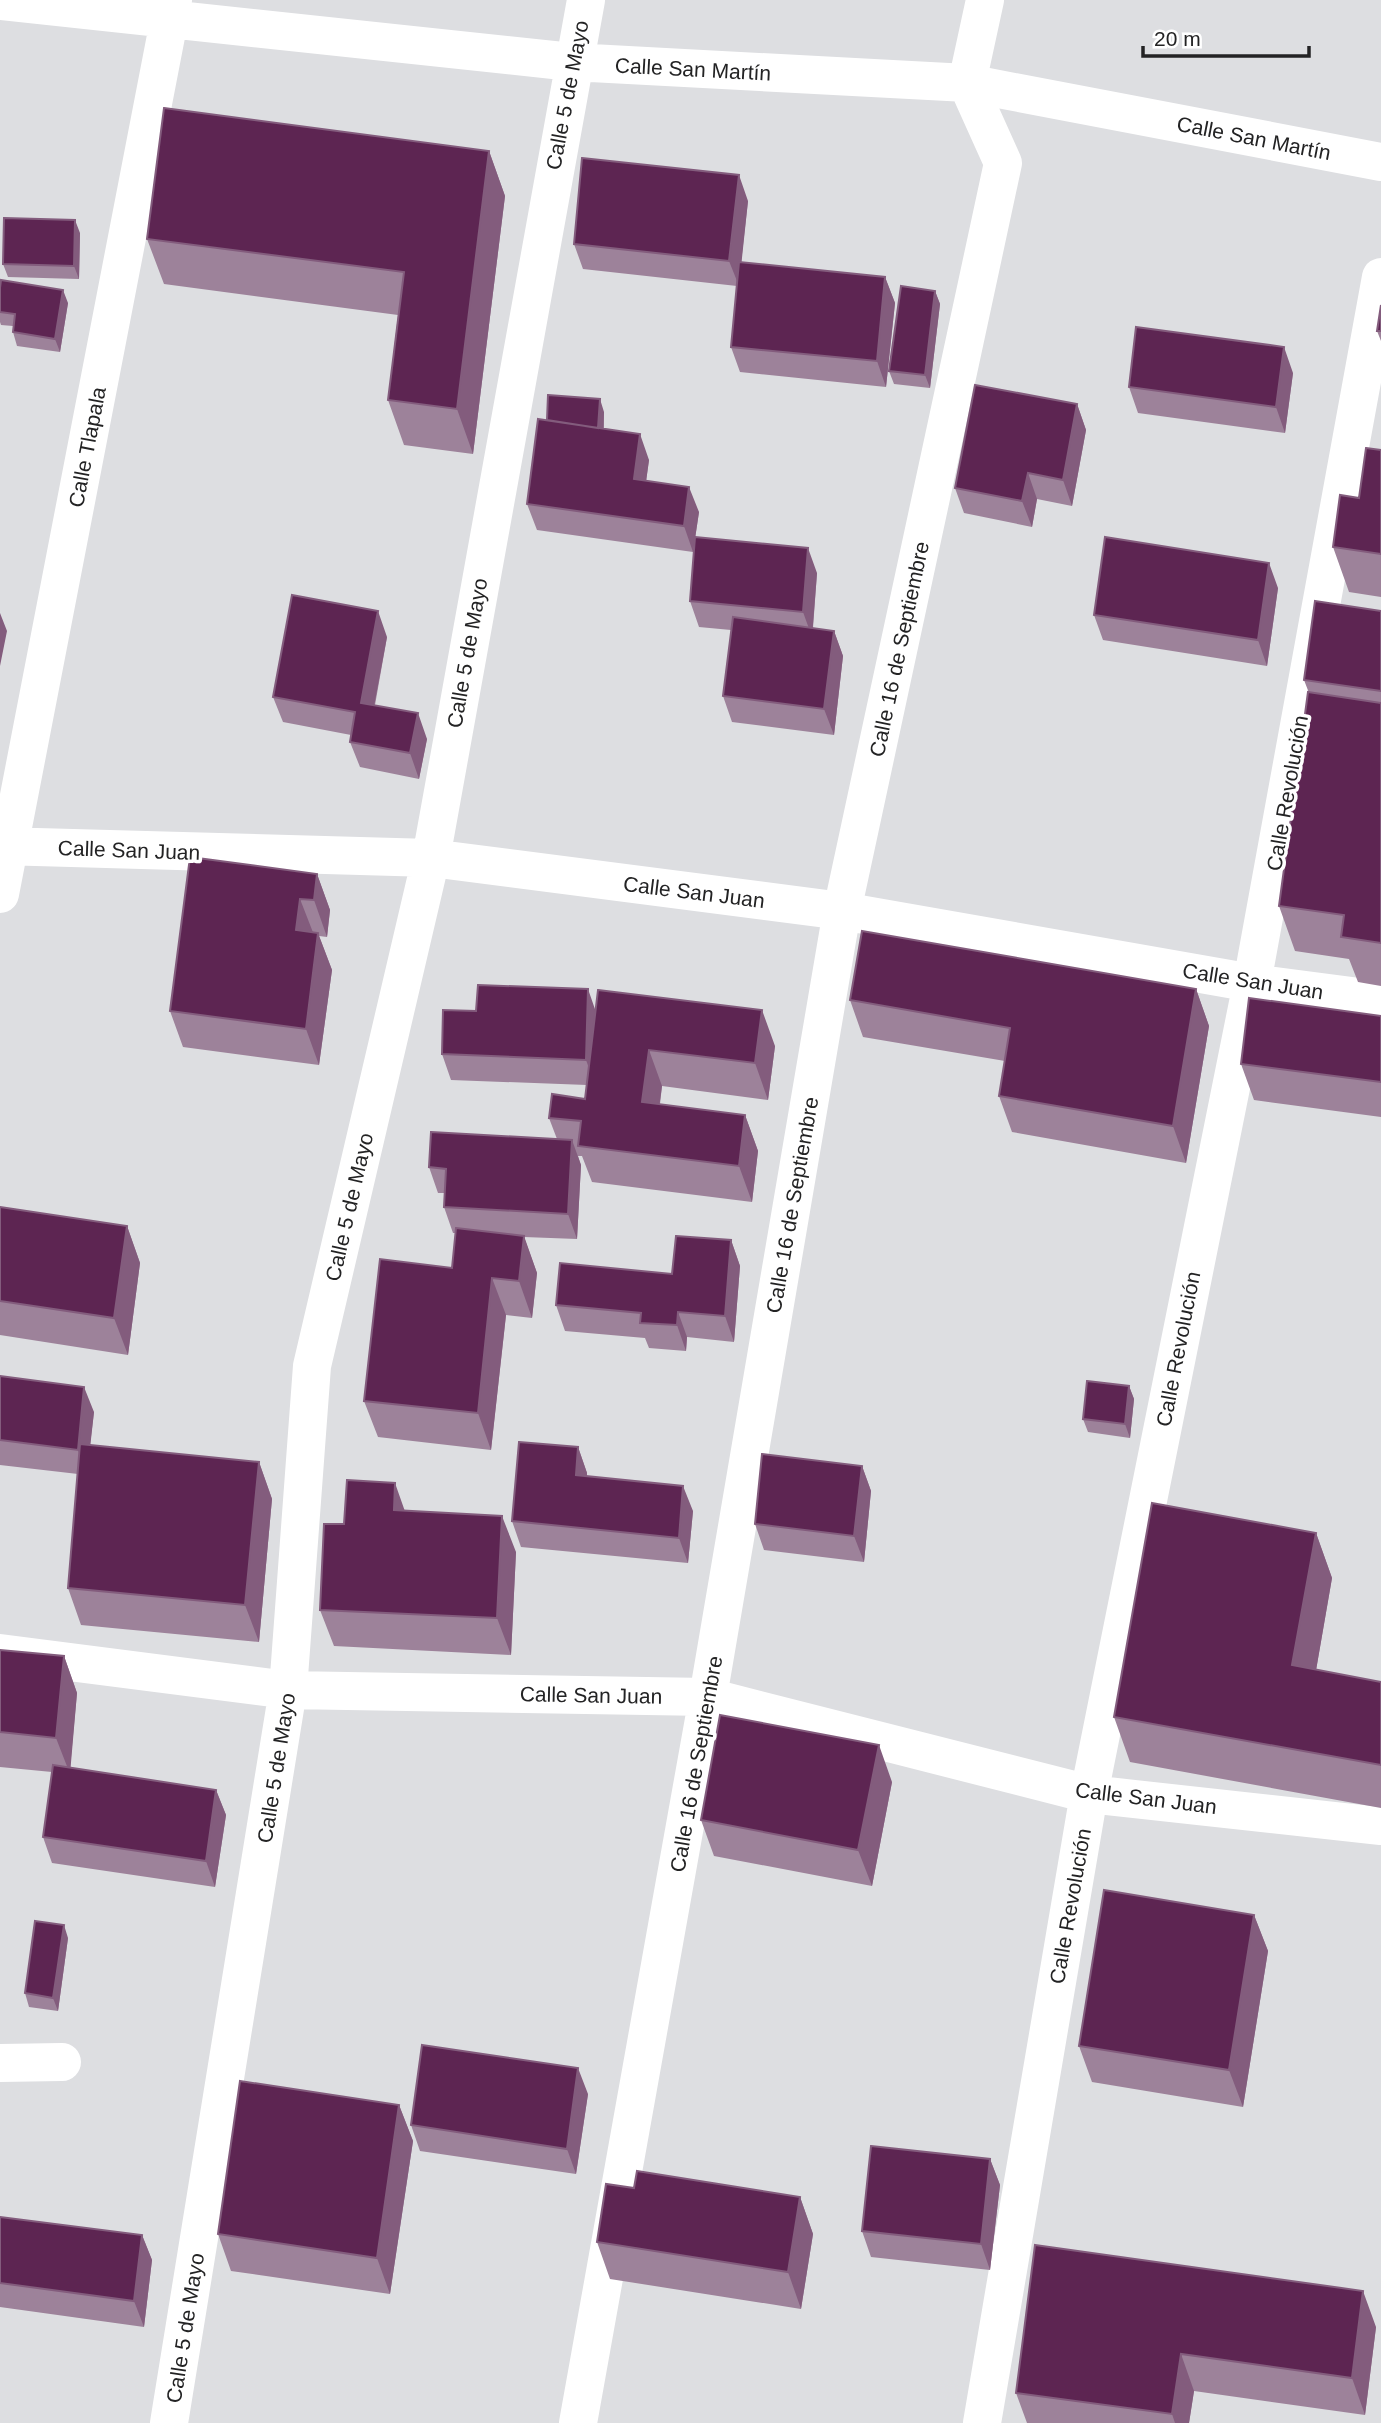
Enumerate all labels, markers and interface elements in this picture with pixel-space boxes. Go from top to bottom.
scale bar [1143,14,1309,58]
street label: Calle 5 de Mayo [541,18,593,172]
text: 20 m [1154,27,1201,50]
street label: Calle San Martín [614,53,772,85]
street label: Calle San Martín [1175,112,1333,164]
street label: Calle Tlapala [64,385,110,509]
street label: Calle 16 de Septiembre [865,539,933,759]
street label: Calle 5 de Mayo [442,576,492,730]
street label: Calle Revolución [1262,713,1312,873]
street label: Calle San Juan [57,836,201,864]
street label: Calle San Juan [622,872,766,912]
street label: Calle San Juan [1181,959,1325,1003]
street label: Calle 16 de Septiembre [762,1095,822,1315]
street label: Calle 5 de Mayo [321,1130,377,1284]
street label: Calle Revolución [1152,1269,1204,1429]
street label: Calle 16 de Septiembre [666,1654,726,1874]
street label: Calle San Juan [520,1682,662,1708]
street label: Calle 5 de Mayo [253,1691,299,1845]
street label: Calle San Juan [1074,1778,1218,1818]
street label: Calle Revolución [1045,1826,1095,1986]
street label: Calle 5 de Mayo [162,2251,208,2405]

